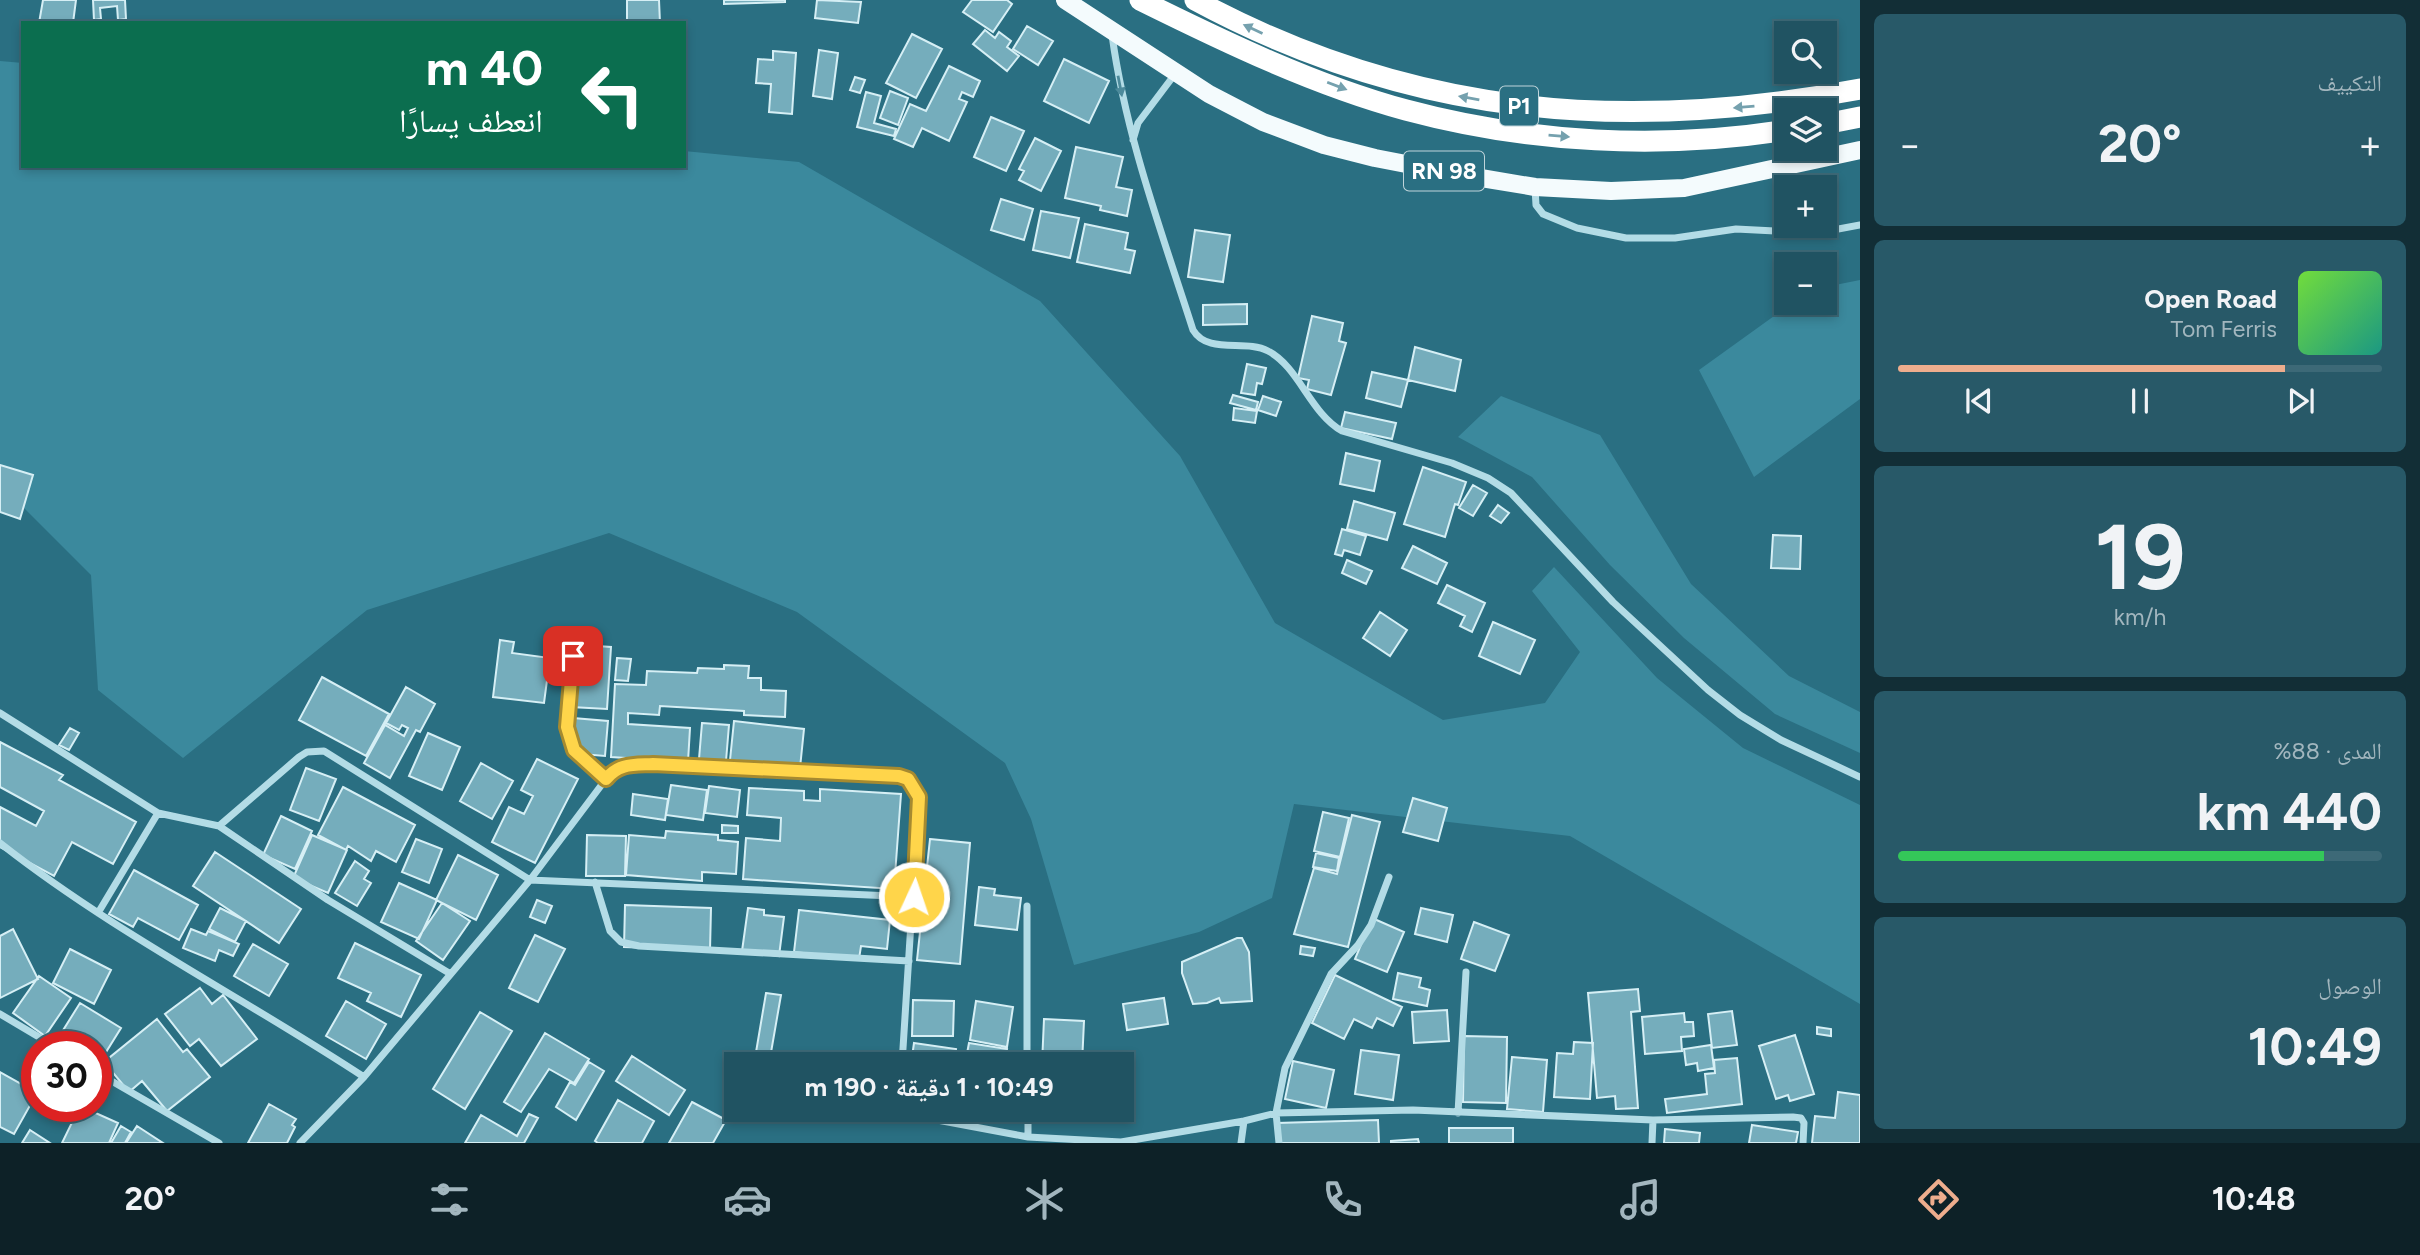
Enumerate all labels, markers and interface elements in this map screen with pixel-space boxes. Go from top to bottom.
map controls [1774,21,1837,315]
button: search [1774,21,1837,84]
one-way arrow [1243,23,1263,35]
text: 40 m [426,38,543,97]
icon: left [567,49,658,140]
text: التكييف [2317,69,2382,97]
one-way arrow [1115,75,1126,97]
one-way arrow [1327,81,1348,92]
road number: P1 [1500,86,1538,125]
one-way arrow [1458,92,1480,103]
button: layers [1774,98,1837,161]
text: انعطف يسارًا [399,102,543,140]
one-way arrow [1733,102,1755,113]
text: 20° [2098,113,2182,175]
text: − [1898,122,1922,168]
text: + [2358,122,2382,168]
one-way arrow [1548,131,1570,142]
road number: RN 98 [1404,152,1484,190]
button: + [1774,175,1837,238]
button: − [1774,252,1837,315]
text: Open Road [2144,283,2277,315]
text: Tom Ferris [2171,315,2277,343]
icon: previous [1960,382,1998,420]
icon: pause [2121,382,2159,420]
icon: next [2282,382,2320,420]
text: 19 [2094,503,2186,612]
text: km/h [2114,603,2166,631]
pin [543,626,603,686]
icon: arrive [554,637,592,675]
text: المدى · 88% [2274,737,2382,765]
text: 440 km [2197,781,2382,843]
position arrow [877,860,951,934]
text: الوصول [2318,972,2382,1000]
text: 10:49 [2248,1016,2382,1078]
speed limit sign: 30 [21,1031,112,1122]
text: 10:49 · 1 دقيقة · 190 m [804,1071,1054,1103]
icon: filters [425,1175,474,1224]
icon: car [723,1175,772,1224]
icon: climate [1020,1175,1069,1224]
icon: phone [1318,1175,1367,1224]
icon: music [1616,1175,1665,1224]
icon: directions [1914,1175,1963,1224]
text: 20° [124,1180,176,1218]
text: 10:48 [2212,1180,2296,1218]

